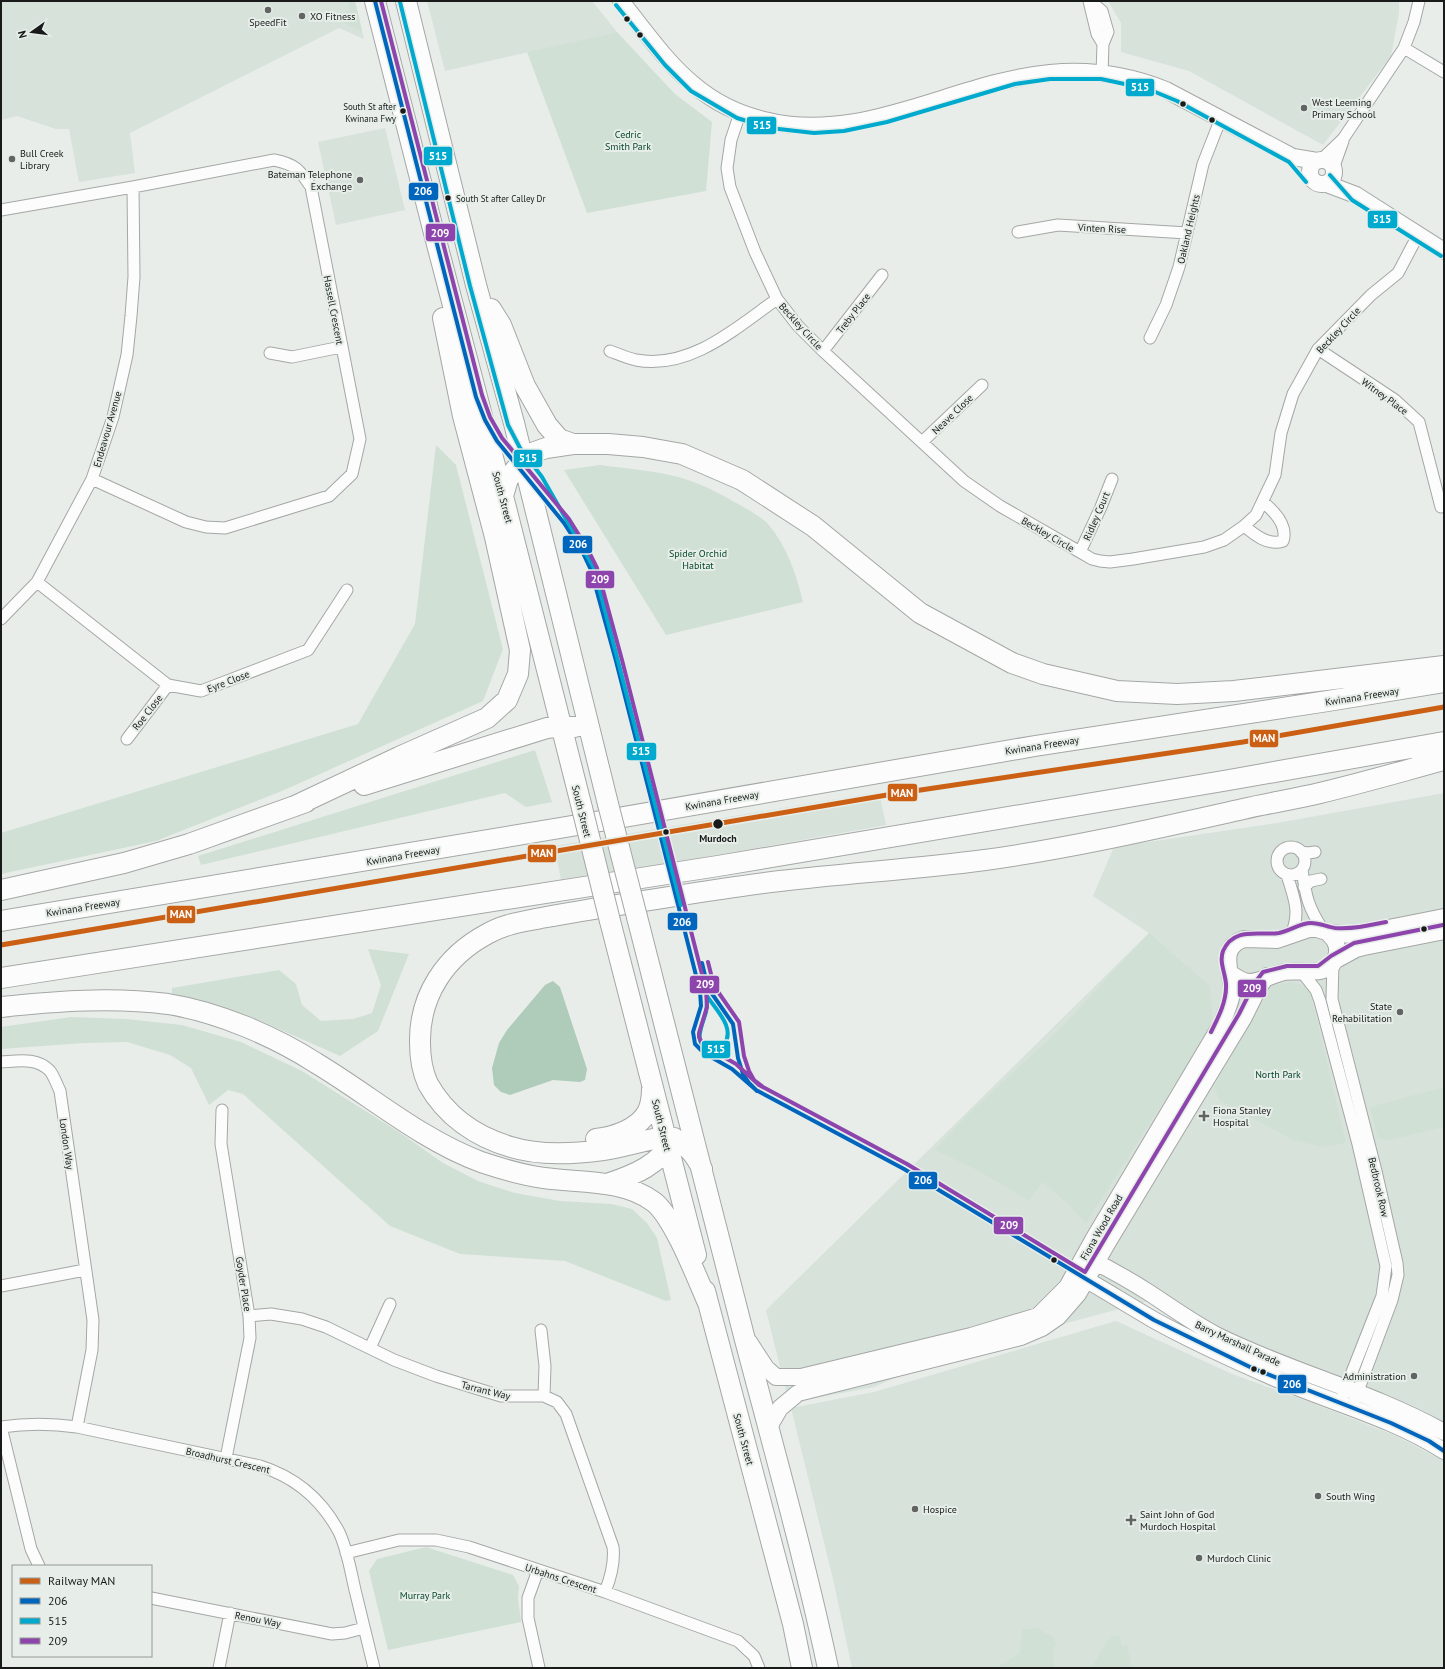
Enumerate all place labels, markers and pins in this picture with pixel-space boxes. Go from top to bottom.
marker: SpeedFit [263,5,273,15]
place label: XO Fitness [310,10,355,23]
marker: XO Fitness [297,11,307,21]
unlabelled marker [622,14,632,24]
place label: SpeedFit [249,16,287,29]
unlabelled marker [635,30,645,40]
place label: West Leeming Primary School [1312,96,1376,121]
unlabelled marker [1178,99,1188,109]
place label: South St after Kwinana Fwy [343,101,397,124]
marker: West Leeming Primary School [1299,103,1309,113]
marker: South St after Kwinana Fwy [398,106,408,116]
unlabelled marker [1207,115,1217,125]
place label: Bull Creek Library [20,147,64,172]
marker: Bull Creek Library [7,154,17,164]
place label: Bateman Telephone Exchange [268,168,352,193]
marker: Bateman Telephone Exchange [355,175,365,185]
marker: South St after Calley Dr [443,193,453,203]
place label: South St after Calley Dr [456,193,546,204]
marker: Murdoch [711,817,725,831]
unlabelled marker [661,827,671,837]
place label: Murdoch [699,832,737,845]
unlabelled marker [1419,924,1429,934]
place label: State Rehabilitation [1332,1000,1392,1025]
marker: State Rehabilitation [1395,1007,1405,1017]
place label: Fiona Stanley Hospital [1213,1104,1271,1129]
marker: Fiona Stanley Hospital [1198,1110,1210,1122]
unlabelled marker [1049,1255,1059,1265]
unlabelled marker [1249,1364,1259,1374]
unlabelled marker [1258,1367,1268,1377]
place label: Administration [1343,1370,1406,1383]
marker: Administration [1409,1371,1419,1381]
place label: South Wing [1326,1490,1375,1503]
marker: South Wing [1313,1491,1323,1501]
place label: Hospice [923,1503,957,1516]
marker: Hospice [910,1504,920,1514]
place label: Saint John of God Murdoch Hospital [1140,1508,1216,1533]
marker: Saint John of God Murdoch Hospital [1125,1514,1137,1526]
place label: Murdoch Clinic [1207,1552,1272,1565]
marker: Murdoch Clinic [1194,1553,1204,1563]

